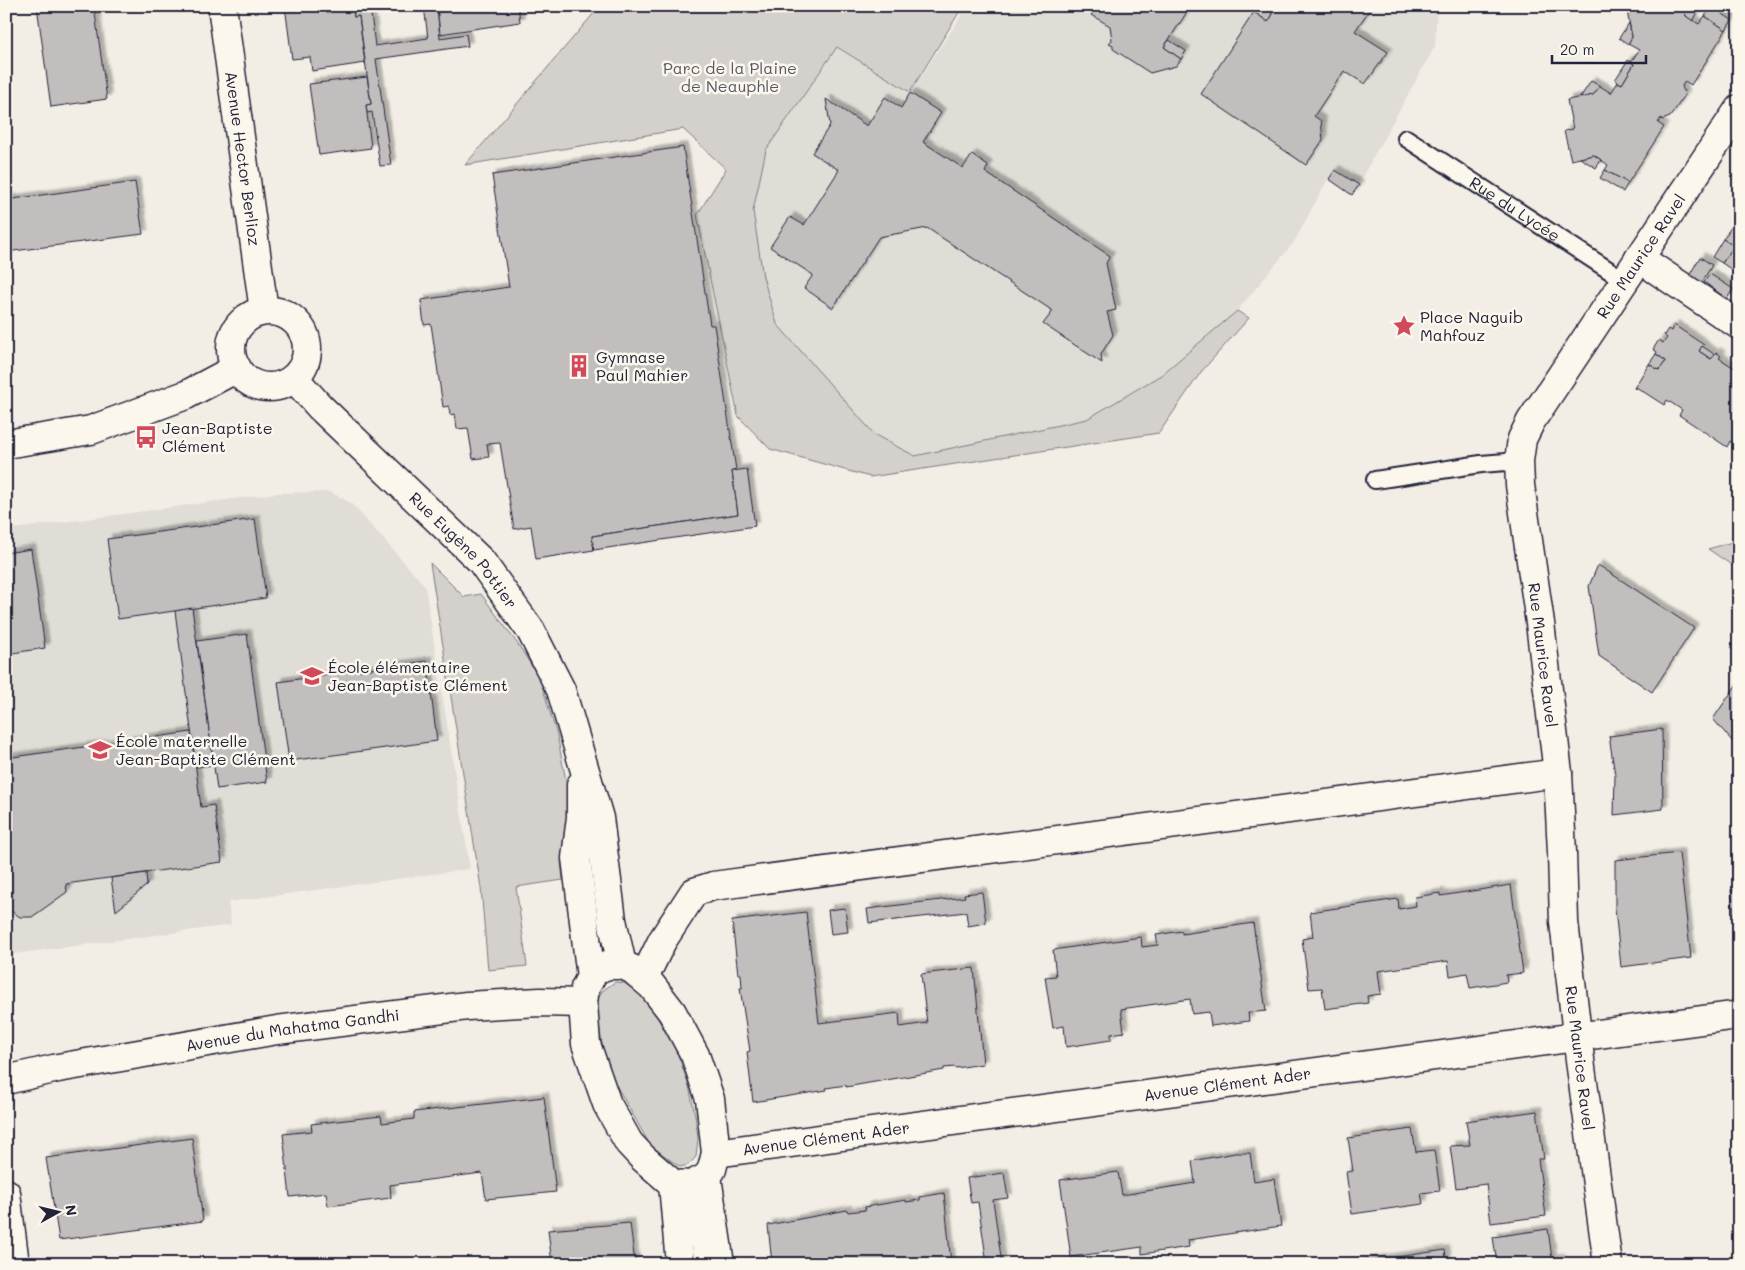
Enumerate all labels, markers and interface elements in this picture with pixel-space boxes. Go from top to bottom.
scale bar [1552,32,1646,64]
text: 20 m [1560,39,1594,59]
park label: Parc de la Plaine de Neauphle [663,57,797,96]
street label: Avenue Hector Berlioz [221,70,266,247]
street label: Rue du Lycée [1466,171,1565,246]
street label: Rue Maurice Ravel [1591,189,1690,322]
place label: Place Naguib Mahfouz [1420,306,1523,345]
place icon: Place Naguib Mahfouz [1391,313,1417,339]
place label: Gymnase Paul Mahier [596,346,688,385]
building icon: Gymnase Paul Mahier [566,353,592,379]
place label: Jean-Baptiste Clément [162,417,273,456]
bus stop icon: Jean-Baptiste Clément [133,424,159,450]
street label: Rue Eugène Pottier [405,487,522,612]
street label: Rue Maurice Ravel [1524,581,1563,728]
place label: École élémentaire Jean-Baptiste Clément [328,656,508,695]
school or university icon: École élémentaire Jean-Baptiste Clément [299,663,325,689]
place label: École maternelle Jean-Baptiste Clément [116,730,296,769]
school or university icon: École maternelle Jean-Baptiste Clément [87,737,113,763]
street label: Rue Maurice Ravel [1561,984,1600,1131]
street label: Avenue du Mahatma Gandhi [184,1004,401,1056]
street label: Avenue Clément Ader [1142,1062,1312,1105]
street label: Avenue Clément Ader [741,1116,911,1159]
north arrow [32,1188,82,1238]
text: N [61,1204,82,1217]

